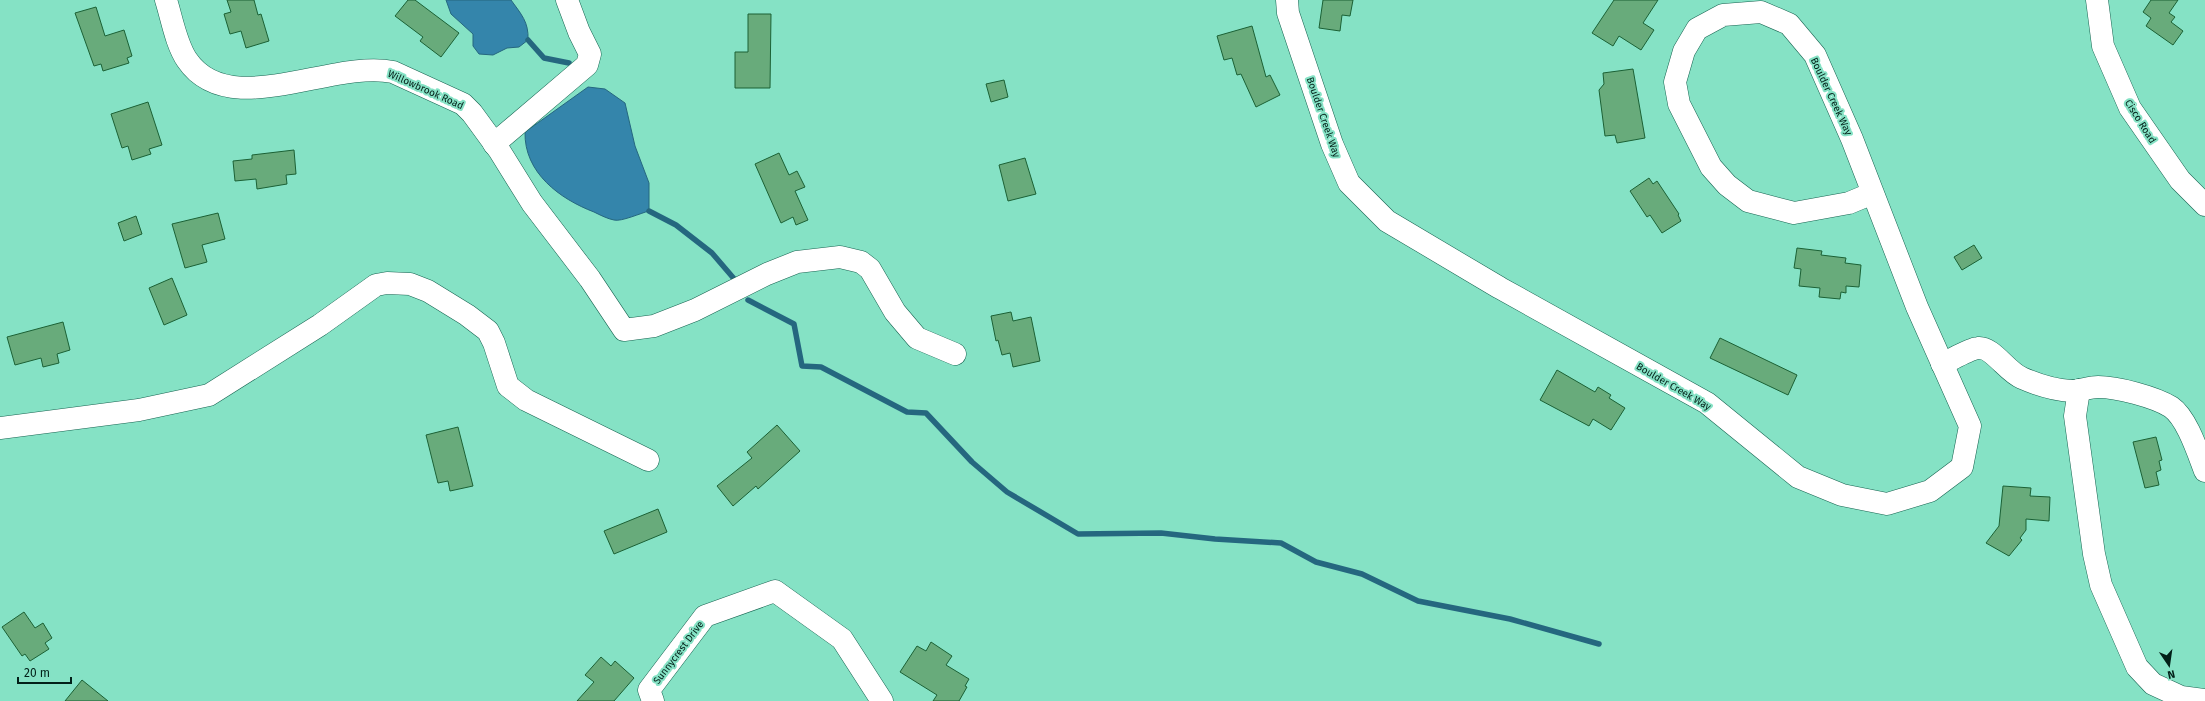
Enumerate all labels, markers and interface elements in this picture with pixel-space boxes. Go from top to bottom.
street label: Boulder Creek Way [1808,56,1854,137]
street label: Willowbrook Road [386,68,465,112]
street label: Boulder Creek Way [1304,75,1342,159]
street label: Cisco Road [2122,97,2158,146]
street label: Boulder Creek Way [1634,361,1713,413]
street label: Sunnycrest Drive [651,619,706,687]
north arrow [2149,645,2189,685]
scale bar [18,659,71,685]
text: 20 m [24,666,50,680]
text: N [2166,667,2176,681]

